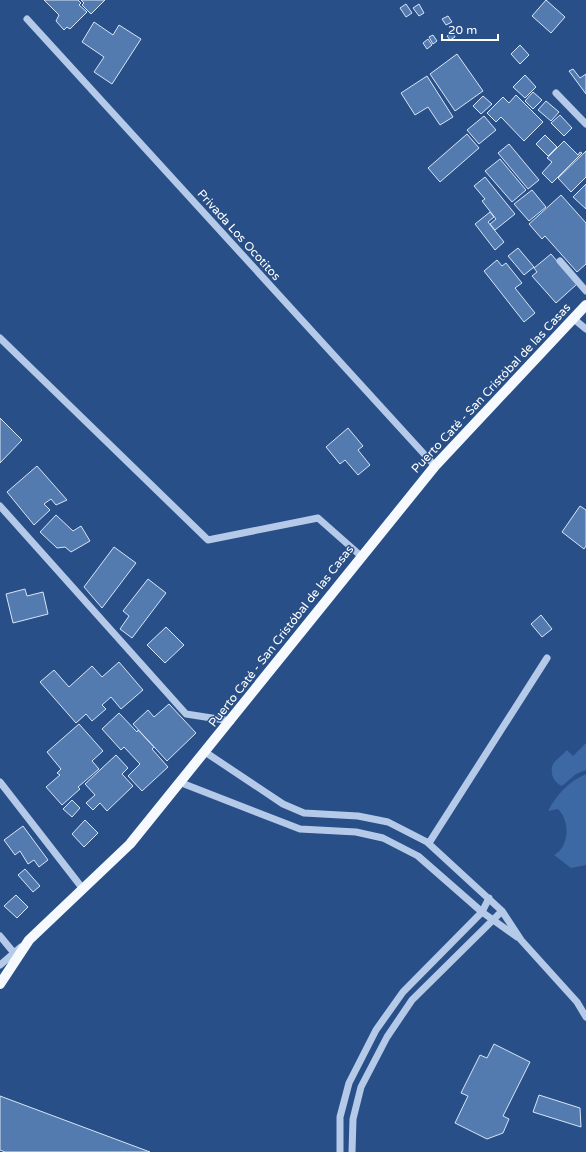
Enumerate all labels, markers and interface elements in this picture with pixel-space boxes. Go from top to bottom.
scale bar [442,16,498,42]
text: 20 m [448,23,477,37]
street label: Privada Los Ocotitos [195,187,284,283]
street label: Puerto Caté - San Cristóbal de las Casas [409,300,574,476]
street label: Puerto Caté - San Cristóbal de las Casas [206,542,356,730]

